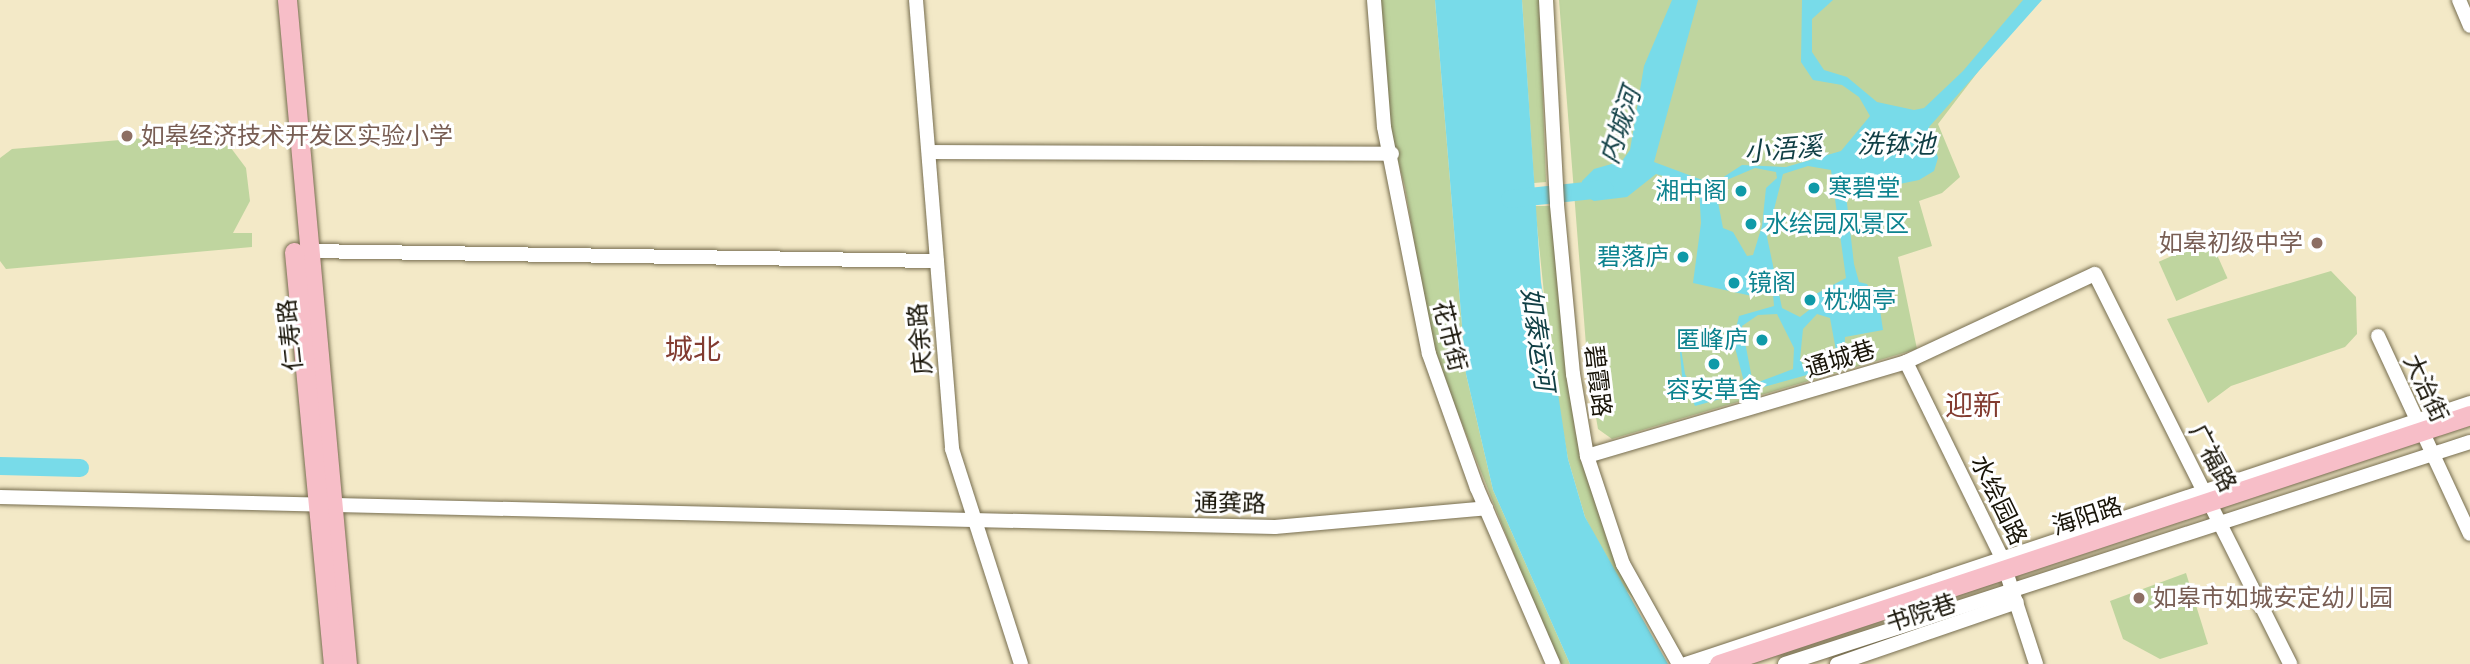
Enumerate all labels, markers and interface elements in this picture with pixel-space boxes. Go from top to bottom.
water label: 内城河 [1594,84,1648,168]
place label: 如皋经济技术开发区实验小学 [141,122,453,150]
marker: 如皋经济技术开发区实验小学 [119,128,135,144]
water label: 洗钵池 [1857,129,1935,161]
water label: 小浯溪 [1743,131,1823,169]
place label: 寒碧堂 [1828,174,1900,202]
place label: 湘中阁 [1655,177,1727,205]
marker: 寒碧堂 [1806,180,1822,196]
marker: 湘中阁 [1733,183,1749,199]
place label: 水绘园风景区 [1765,210,1909,238]
marker: 水绘园风景区 [1743,216,1759,232]
place label: 如皋初级中学 [2159,229,2303,257]
marker: 如皋初级中学 [2309,235,2325,251]
place label: 碧落庐 [1597,243,1669,271]
marker: 碧落庐 [1675,249,1691,265]
place label: 镜阁 [1748,269,1796,297]
marker: 镜阁 [1726,275,1742,291]
water label: 如泰运河 [1514,285,1560,393]
place label: 枕烟亭 [1824,286,1896,314]
marker: 枕烟亭 [1802,292,1818,308]
street label: 仁寿路 [272,298,308,372]
street label: 花市街 [1427,298,1473,374]
street label: 庆余路 [903,302,937,376]
place label: 匿峰庐 [1676,326,1748,354]
marker: 匿峰庐 [1754,332,1770,348]
district label: 城北 [665,333,721,367]
street label: 通城巷 [1801,335,1879,383]
street label: 碧霞路 [1579,344,1617,418]
street label: 大治街 [2398,349,2454,427]
marker: 容安草舍 [1706,356,1722,372]
place label: 容安草舍 [1666,376,1762,404]
district label: 迎新 [1945,389,2001,423]
street label: 广福路 [2183,419,2243,497]
street label: 水绘园路 [1965,451,2033,549]
street label: 通龚路 [1194,488,1266,518]
street label: 海阳路 [2048,491,2126,541]
place label: 如皋市如城安定幼儿园 [2153,584,2393,612]
street label: 书院巷 [1882,588,1960,638]
marker: 如皋市如城安定幼儿园 [2131,590,2147,606]

